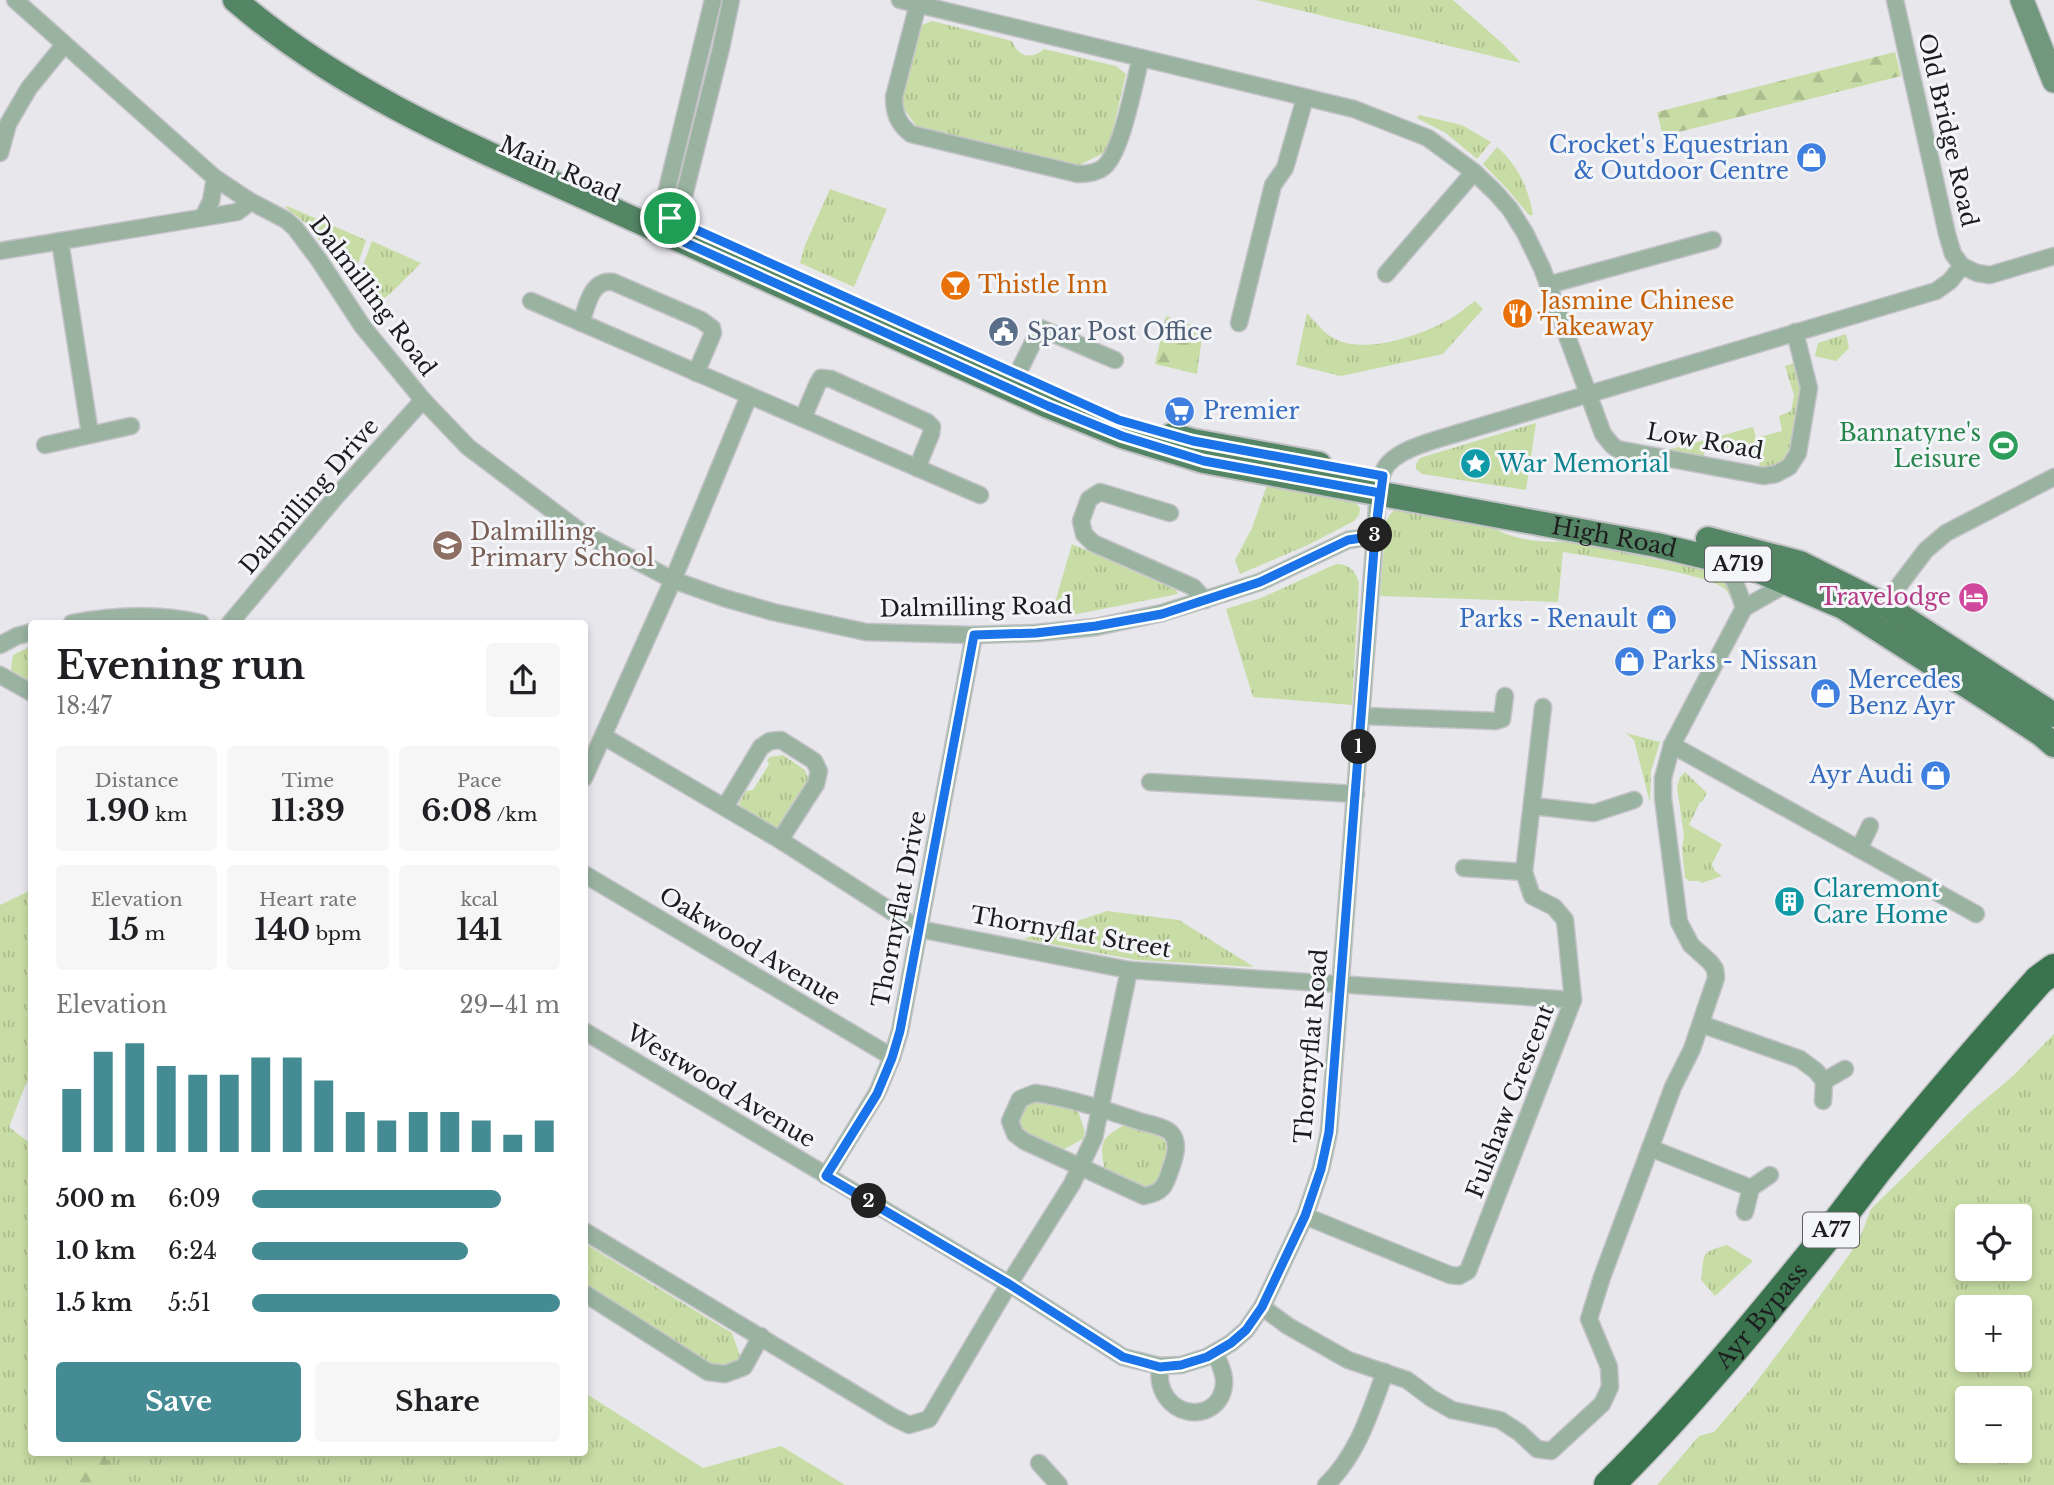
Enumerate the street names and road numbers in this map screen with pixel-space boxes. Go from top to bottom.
street label: Old Bridge Road [1912,31,1984,229]
street label: Main Road [495,130,625,208]
street label: Dalmilling Road [304,211,442,381]
street label: Dalmilling Drive [234,412,384,580]
street label: Low Road [1644,417,1766,465]
street label: High Road [1549,512,1680,563]
road number: A719 [1705,546,1771,582]
street label: Dalmilling Road [879,591,1073,623]
street label: Thornyflat Drive [866,808,932,1010]
street label: Oakwood Avenue [654,881,846,1011]
street label: Thornyflat Street [969,901,1174,963]
street label: Thornyflat Road [1289,948,1333,1144]
street label: Fulshaw Crescent [1460,1000,1560,1202]
street label: Westwood Avenue [620,1018,821,1154]
road number: A77 [1803,1212,1859,1248]
street label: Ayr Bypass [1709,1257,1813,1375]

